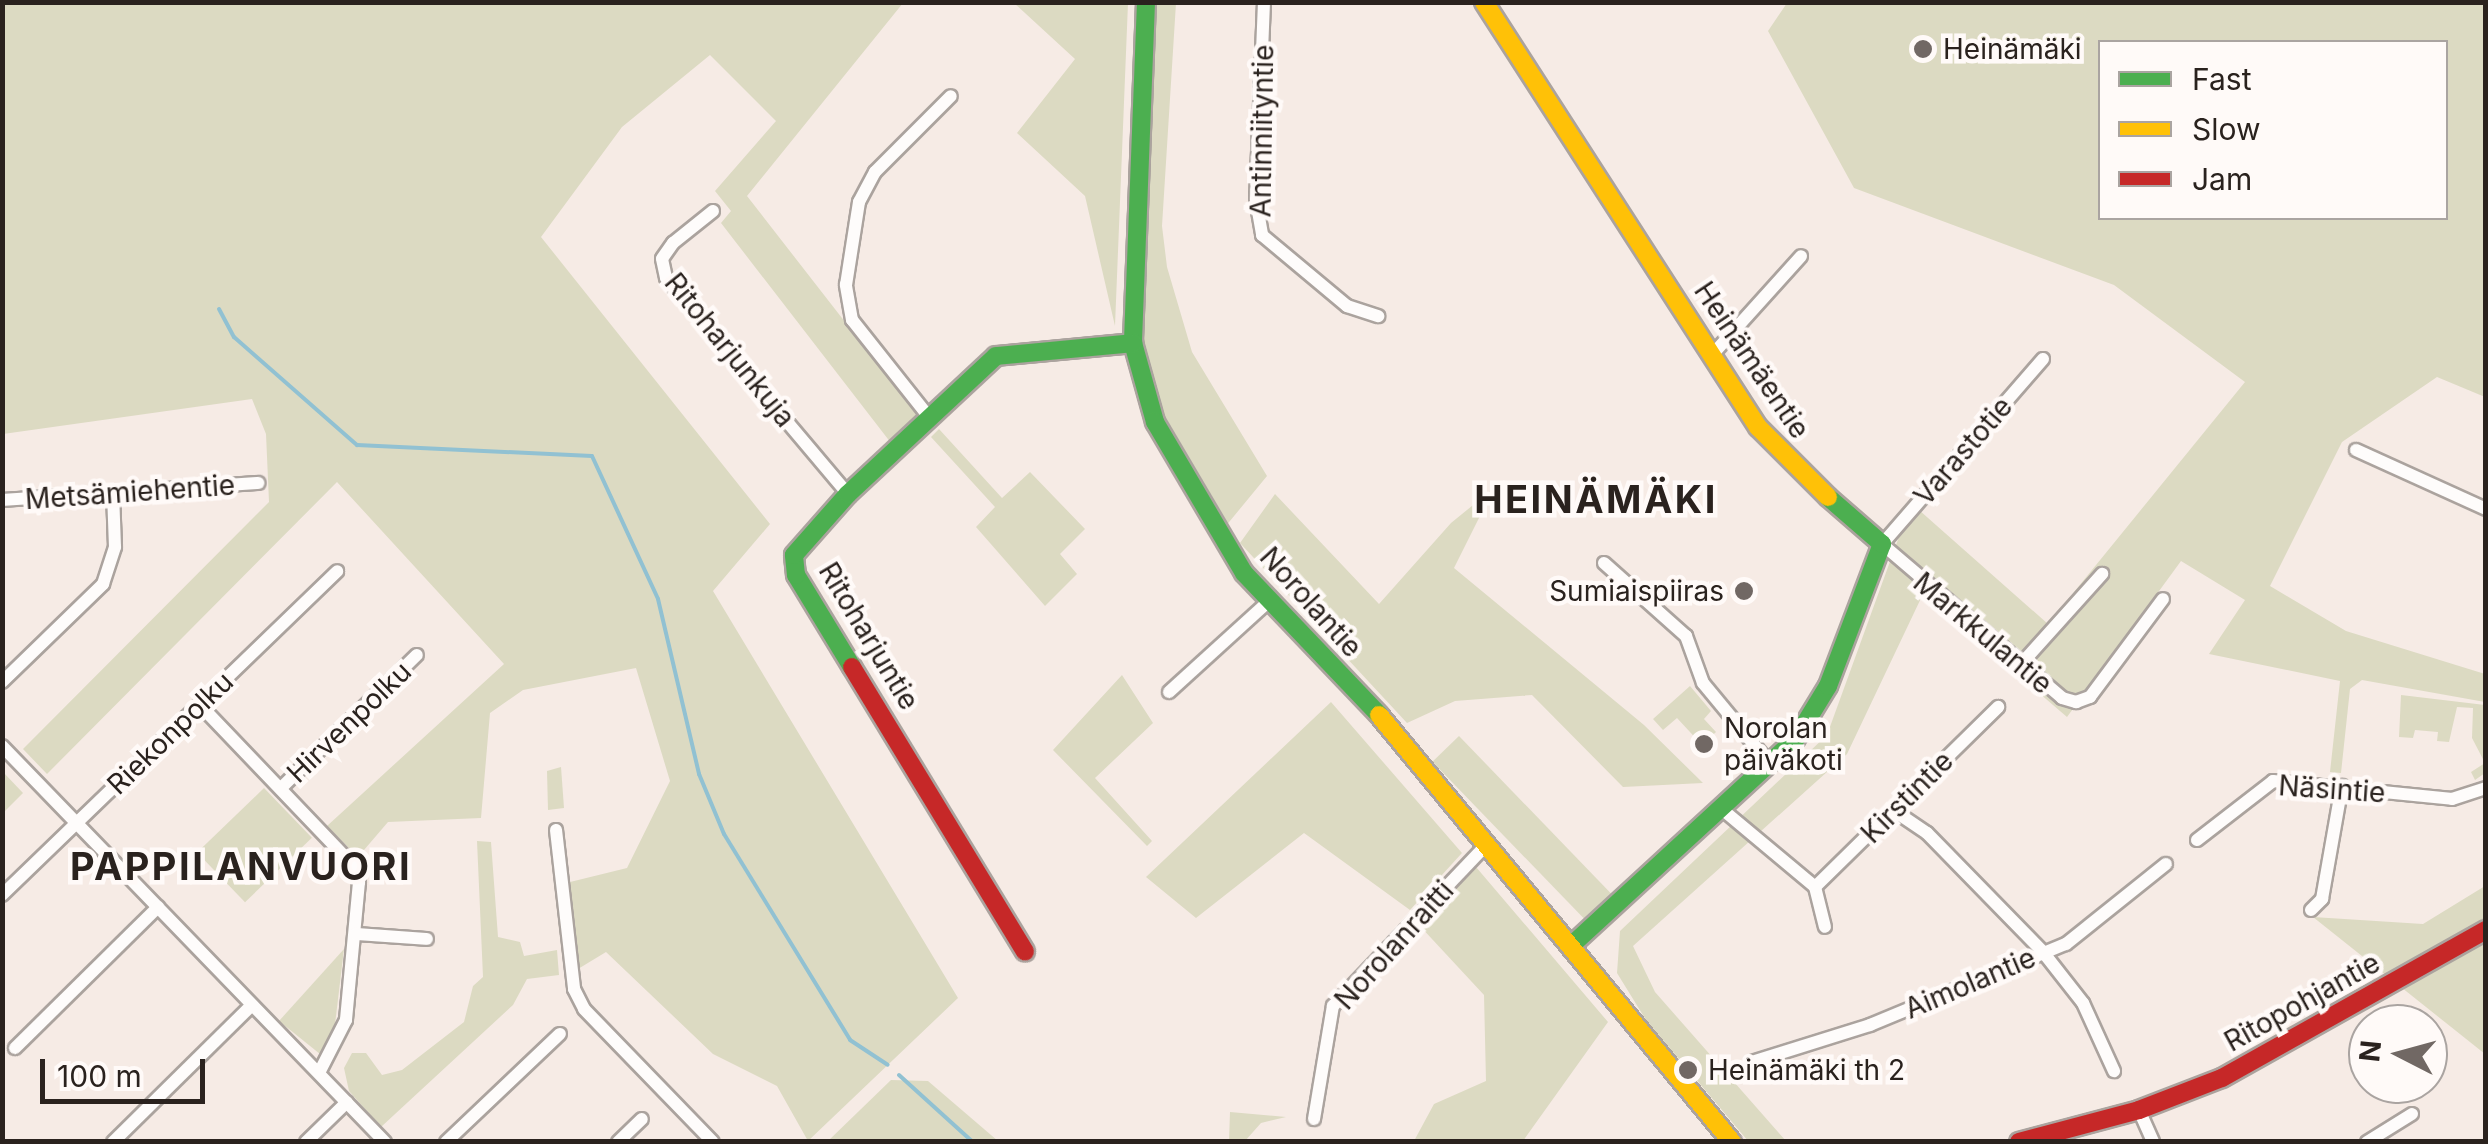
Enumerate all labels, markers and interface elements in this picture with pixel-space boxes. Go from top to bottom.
place label: Heinämäki [1943,32,2082,66]
marker: Heinämäki [1912,38,1934,60]
legend [2098,40,2448,220]
street label: Antinniityntie [1244,44,1280,218]
text: Fast [2192,61,2251,97]
text: Slow [2192,111,2261,147]
text: Jam [2192,161,2252,197]
street label: Ritoharjunkuja [658,266,802,434]
street label: Heinämäentie [1687,275,1817,445]
street label: Varastotie [1907,390,2019,512]
street label: Metsämiehentie [24,468,236,516]
district label: HEINÄMÄKI [1474,477,1718,523]
street label: Norolantie [1253,540,1369,664]
street label: Ritoharjuntie [812,556,926,716]
street label: Markkulantie [1907,565,2059,701]
place label: Sumiaispiiras [1549,574,1724,608]
marker: Sumiaispiiras [1733,580,1755,602]
street label: Hirvenpolku [280,655,418,789]
street label: Riekonpolku [100,665,240,801]
place label: Norolan päiväkoti [1724,711,1843,777]
marker: Norolan päiväkoti [1693,733,1715,755]
street label: Kirstintie [1854,744,1960,850]
street label: Näsintie [2277,769,2387,809]
district label: PAPPILANVUORI [70,844,412,890]
street label: Norolanraitti [1328,874,1460,1016]
street label: Aimolantie [1900,940,2040,1026]
street label: Ritopohjantie [2219,946,2385,1058]
north arrow [2348,1004,2448,1104]
scale bar [45,1039,210,1101]
text: N [2352,1039,2388,1063]
place label: Heinämäki th 2 [1708,1053,1905,1087]
text: 100 m [57,1058,142,1094]
marker: Heinämäki th 2 [1677,1059,1699,1081]

